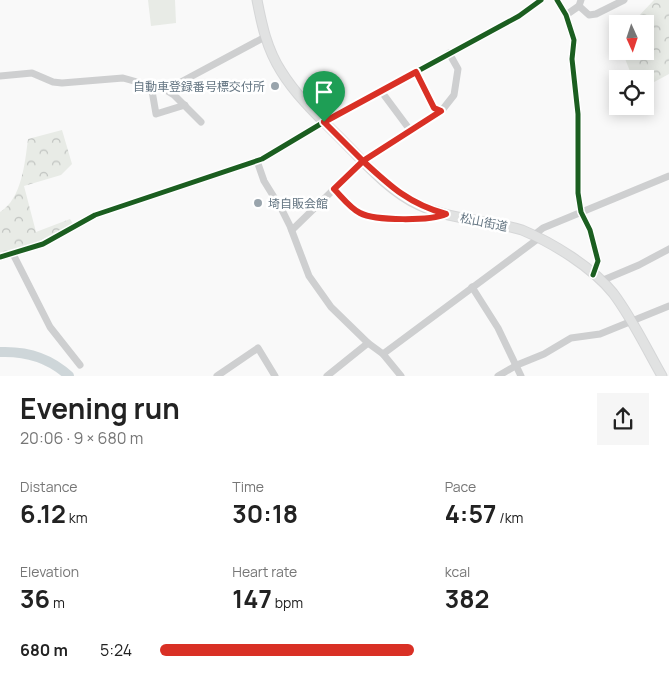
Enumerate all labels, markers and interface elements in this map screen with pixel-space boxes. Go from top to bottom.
north arrow [609,15,654,60]
map controls [609,15,654,115]
button: locate [609,70,654,115]
pin [303,71,345,122]
place label: 自動車登録番号標交付所 [133,78,265,95]
icon: arrive [310,78,338,106]
marker: 自動車登録番号標交付所 [269,80,281,92]
place label: 埼自販会館 [268,195,328,212]
marker: 埼自販会館 [252,197,264,209]
street label: 松山街道 [459,209,509,235]
text: Evening run [20,389,180,427]
button: share [597,393,649,445]
text: 20:06 · 9 × 680 m [20,427,143,449]
text: Distance [20,477,77,496]
text: Time [232,477,264,496]
text: Pace [445,477,476,496]
text: 6.12 [20,496,66,531]
text: 30:18 [232,496,298,531]
text: 4:57 [445,496,496,531]
text: km [66,508,88,527]
text: /km [496,508,523,527]
text: Elevation [20,562,79,581]
text: Heart rate [232,562,297,581]
text: kcal [445,562,470,581]
text: 36 [20,581,50,616]
text: 147 [232,581,272,616]
text: 382 [445,581,489,616]
text: m [50,593,65,612]
text: bpm [272,593,303,612]
text: 680 m [20,639,68,661]
text: 5:24 [100,639,132,661]

